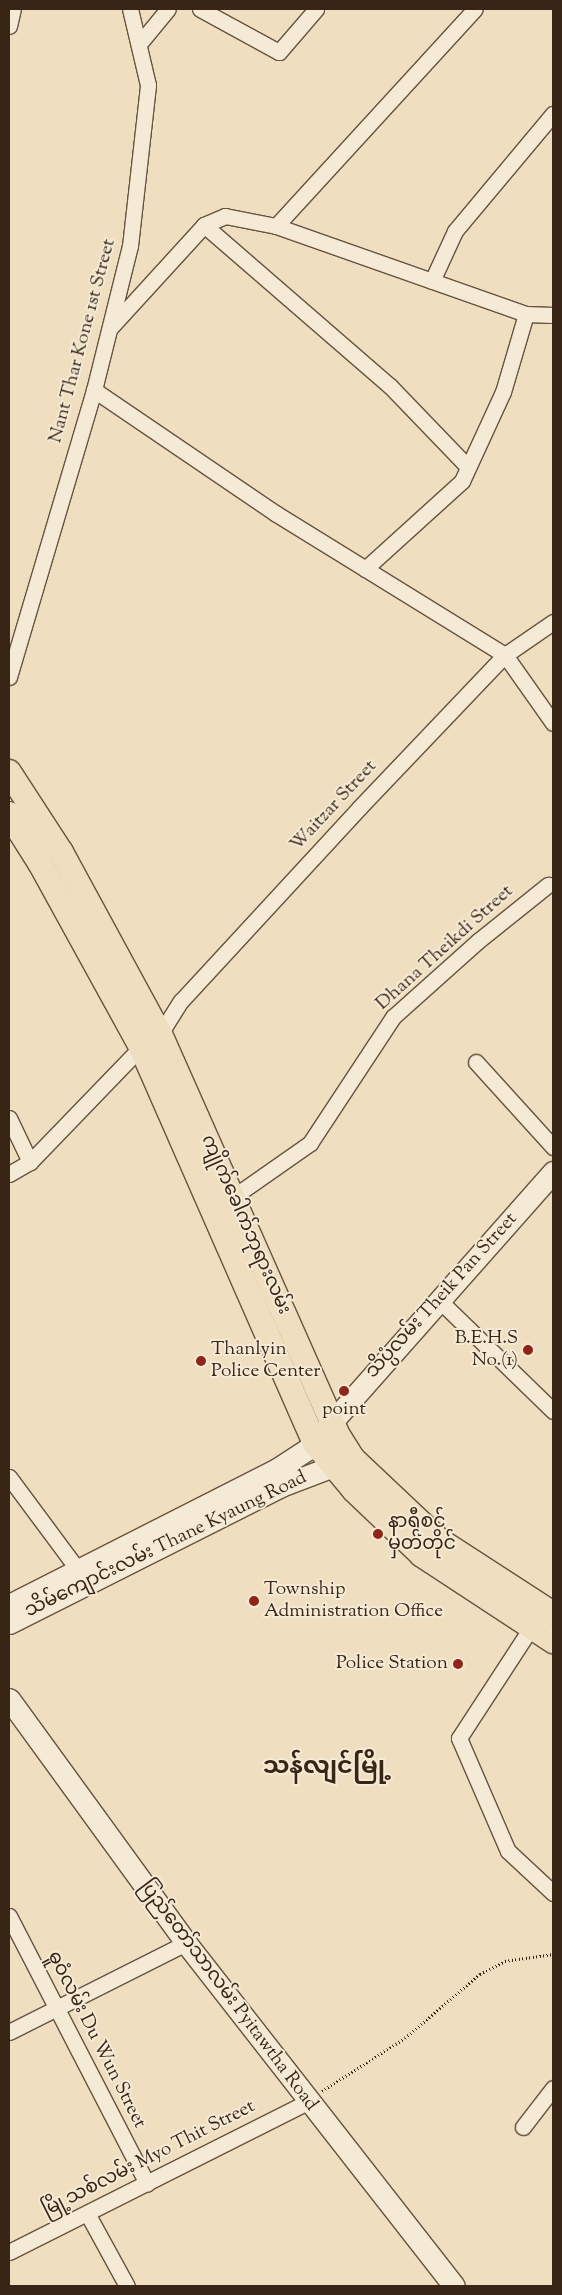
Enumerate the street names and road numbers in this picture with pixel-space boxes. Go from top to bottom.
street label: Nant Thar Kone 1st Street [45,236,121,446]
street label: Waitzar Street [286,756,382,856]
street label: Dhana Theikdi Street [372,880,518,1016]
street label: ကျိုက်ခေါက်ဘုရားလမ်း [195,1132,295,1318]
street label: သိပ္ပံလမ်း Theik Pan Street [361,1208,523,1384]
street label: သိမ်ကျောင်းလမ်း Thane Kyaung Road [21,1467,311,1623]
street label: ပြည်တော်သာလမ်း Pyitawtha Road [134,1876,322,2116]
street label: ဓူဝံလမ်း Du Wun Street [41,1948,151,2132]
street label: မြို့သစ်လမ်း Myo Thit Street [39,2095,259,2223]

